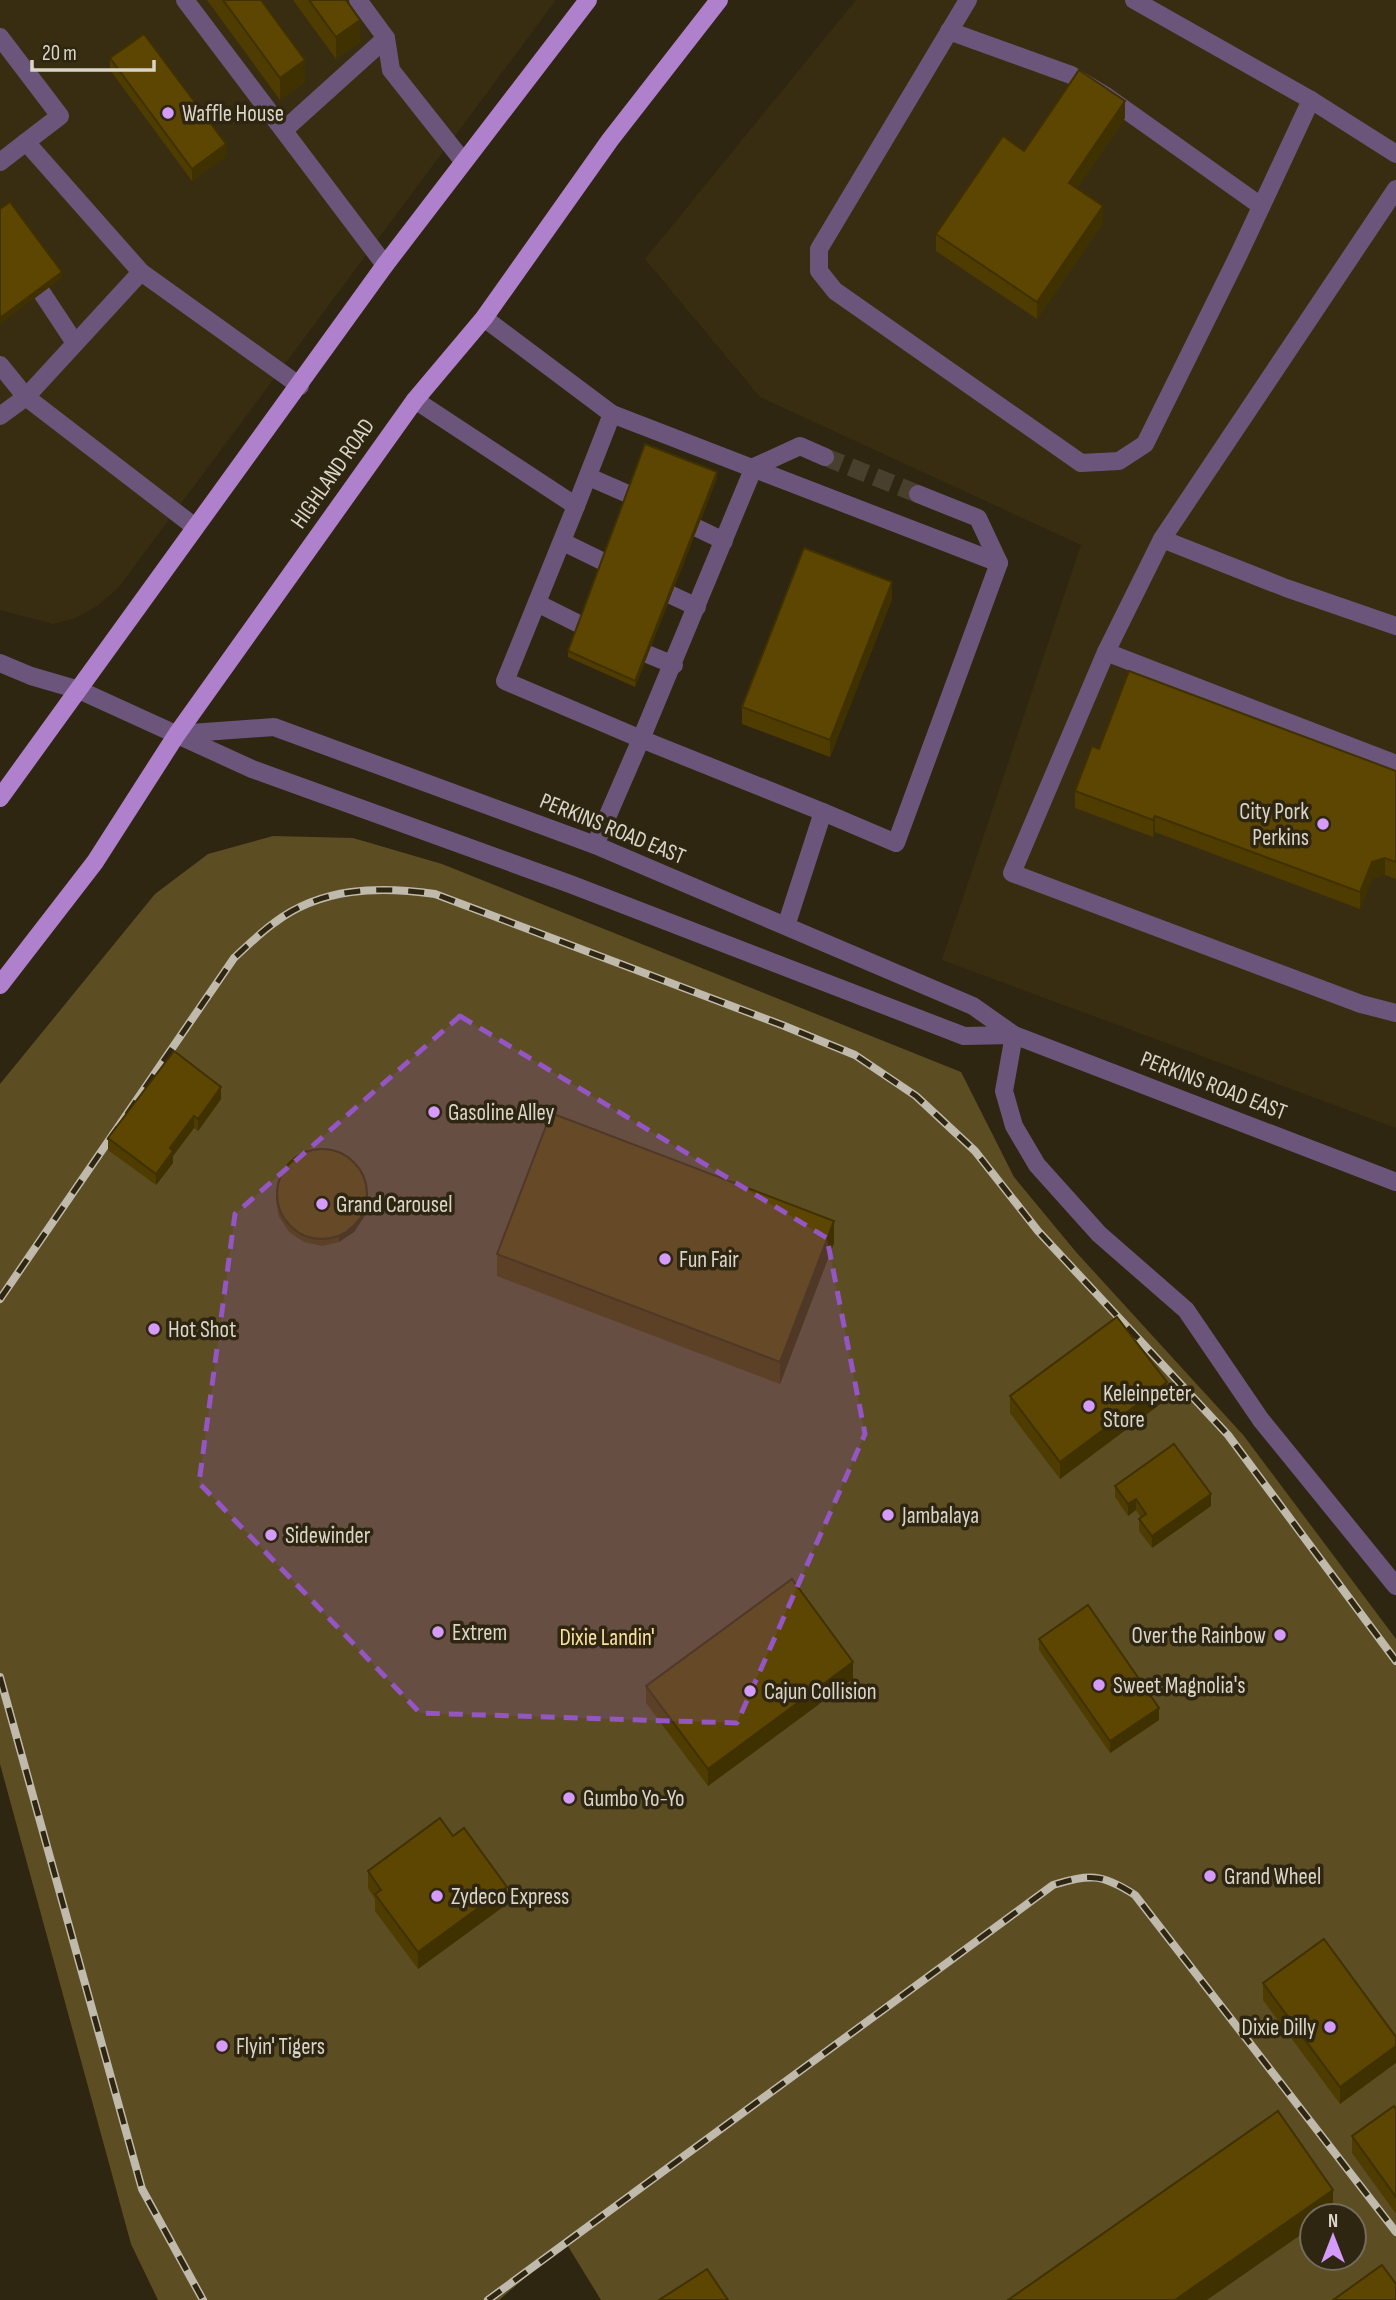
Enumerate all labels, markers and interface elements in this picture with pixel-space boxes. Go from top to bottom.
scale bar [32,28,154,72]
text: 20 m [42,41,77,66]
place label: Waffle House [182,100,284,128]
marker: Waffle House [160,105,176,121]
street label: HIGHLAND ROAD [285,413,381,534]
street label: PERKINS ROAD EAST [536,787,690,871]
place label: City Pork Perkins [1239,798,1309,852]
marker: City Pork Perkins [1315,816,1331,832]
street label: PERKINS ROAD EAST [1136,1045,1291,1127]
place label: Gasoline Alley [448,1099,555,1127]
marker: Gasoline Alley [426,1104,442,1120]
place label: Grand Carousel [336,1191,453,1219]
marker: Grand Carousel [314,1196,330,1212]
place label: Fun Fair [679,1246,739,1274]
marker: Fun Fair [657,1251,673,1267]
place label: Hot Shot [168,1316,236,1344]
marker: Hot Shot [146,1321,162,1337]
place label: Keleinpeter Store [1103,1380,1192,1434]
marker: Keleinpeter Store [1081,1398,1097,1414]
place label: Jambalaya [901,1502,979,1530]
marker: Jambalaya [880,1507,896,1523]
place label: Sidewinder [285,1522,371,1550]
marker: Sidewinder [263,1527,279,1543]
place label: Extrem [452,1619,507,1647]
place label: Over the Rainbow [1132,1622,1266,1650]
marker: Extrem [430,1624,446,1640]
park label: Dixie Landin' [559,1624,655,1652]
marker: Over the Rainbow [1272,1627,1288,1643]
place label: Sweet Magnolia's [1113,1672,1246,1700]
marker: Sweet Magnolia's [1091,1677,1107,1693]
place label: Cajun Collision [764,1678,877,1706]
marker: Cajun Collision [742,1683,758,1699]
place label: Gumbo Yo-Yo [583,1785,685,1813]
marker: Gumbo Yo-Yo [561,1790,577,1806]
place label: Grand Wheel [1224,1863,1321,1891]
marker: Grand Wheel [1202,1868,1218,1884]
place label: Zydeco Express [451,1883,569,1911]
marker: Zydeco Express [429,1888,445,1904]
place label: Dixie Dilly [1242,2014,1316,2042]
marker: Dixie Dilly [1322,2019,1338,2035]
place label: Flyin' Tigers [236,2033,325,2061]
marker: Flyin' Tigers [214,2038,230,2054]
north arrow [1298,2202,1368,2272]
text: N [1328,2210,1338,2233]

